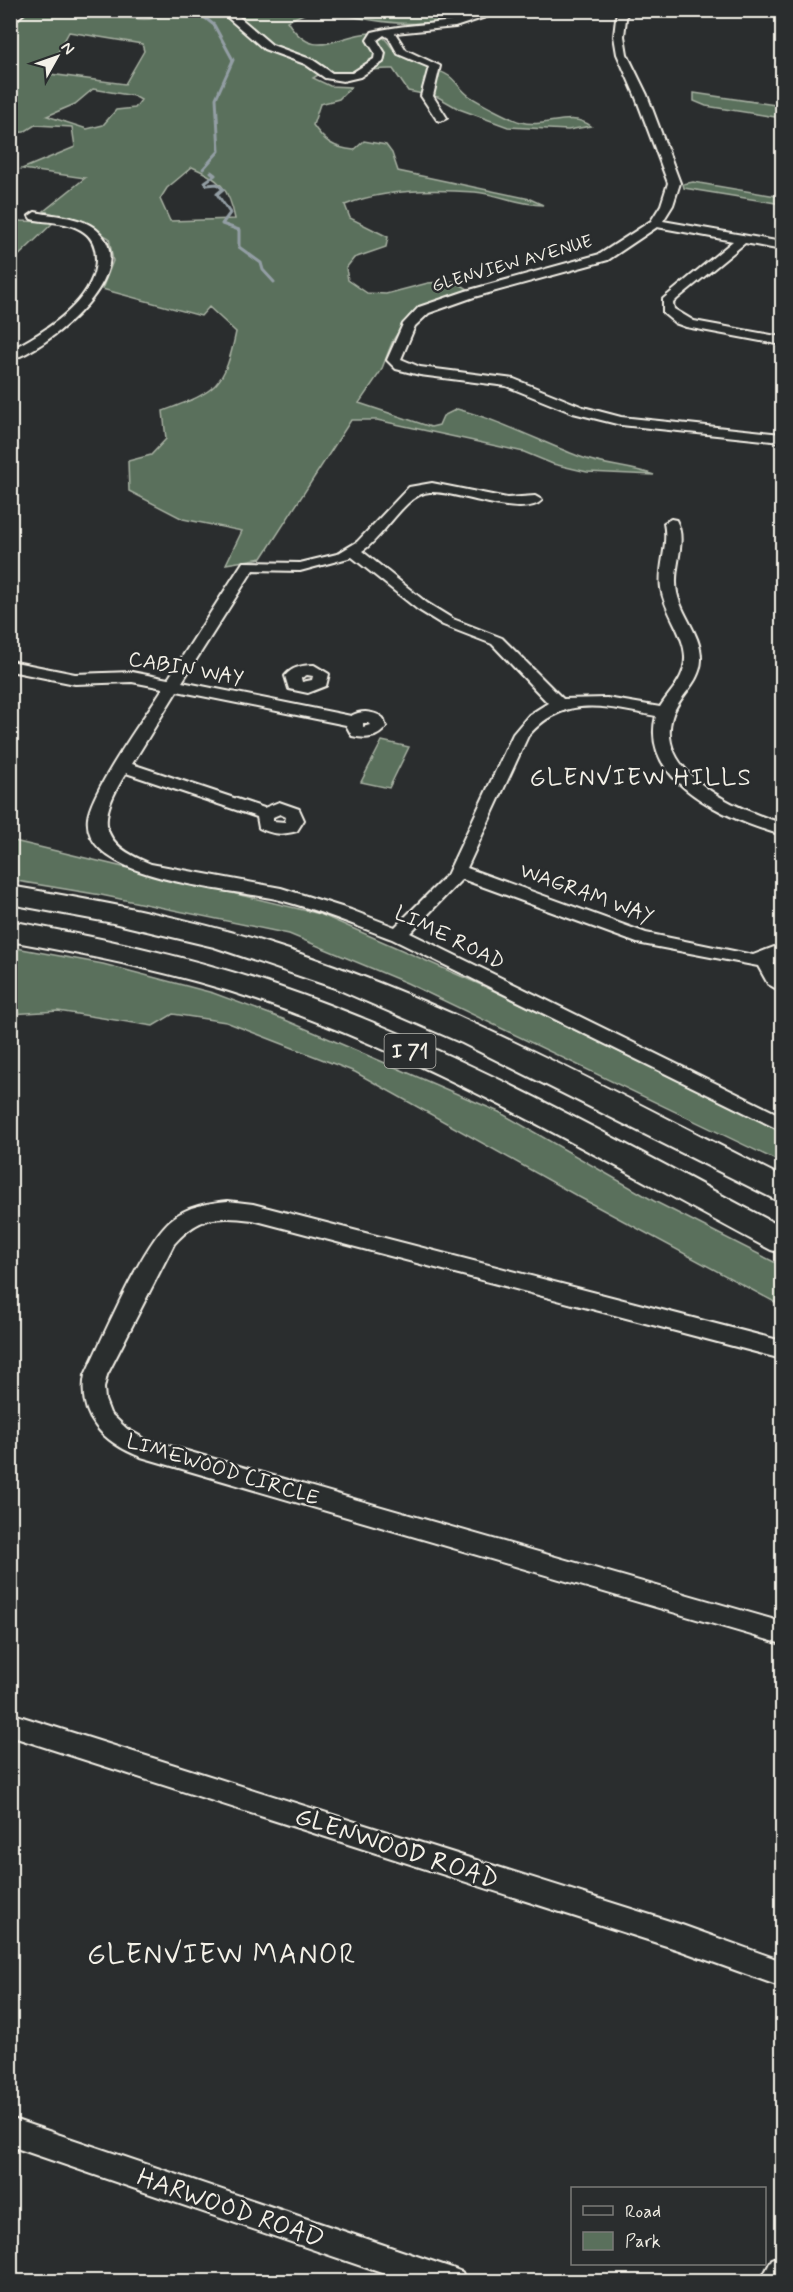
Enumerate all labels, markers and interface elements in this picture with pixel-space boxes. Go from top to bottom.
north arrow [27,27,87,87]
text: N [56,37,79,59]
street label: GLENVIEW AVENUE [429,230,595,298]
street label: CABIN WAY [126,645,246,693]
district label: GLENVIEW HILLS [530,763,752,794]
street label: WAGRAM WAY [516,857,658,931]
street label: LIME ROAD [390,899,509,977]
road number: I 71 [384,1034,436,1068]
street label: LIMEWOOD CIRCLE [123,1427,322,1513]
street label: GLENWOOD ROAD [290,1800,503,1898]
district label: GLENVIEW MANOR [87,1937,357,1974]
street label: HARWOOD ROAD [132,2161,328,2257]
legend [571,2187,766,2265]
text: Road [625,2200,661,2224]
text: Park [625,2230,661,2254]

